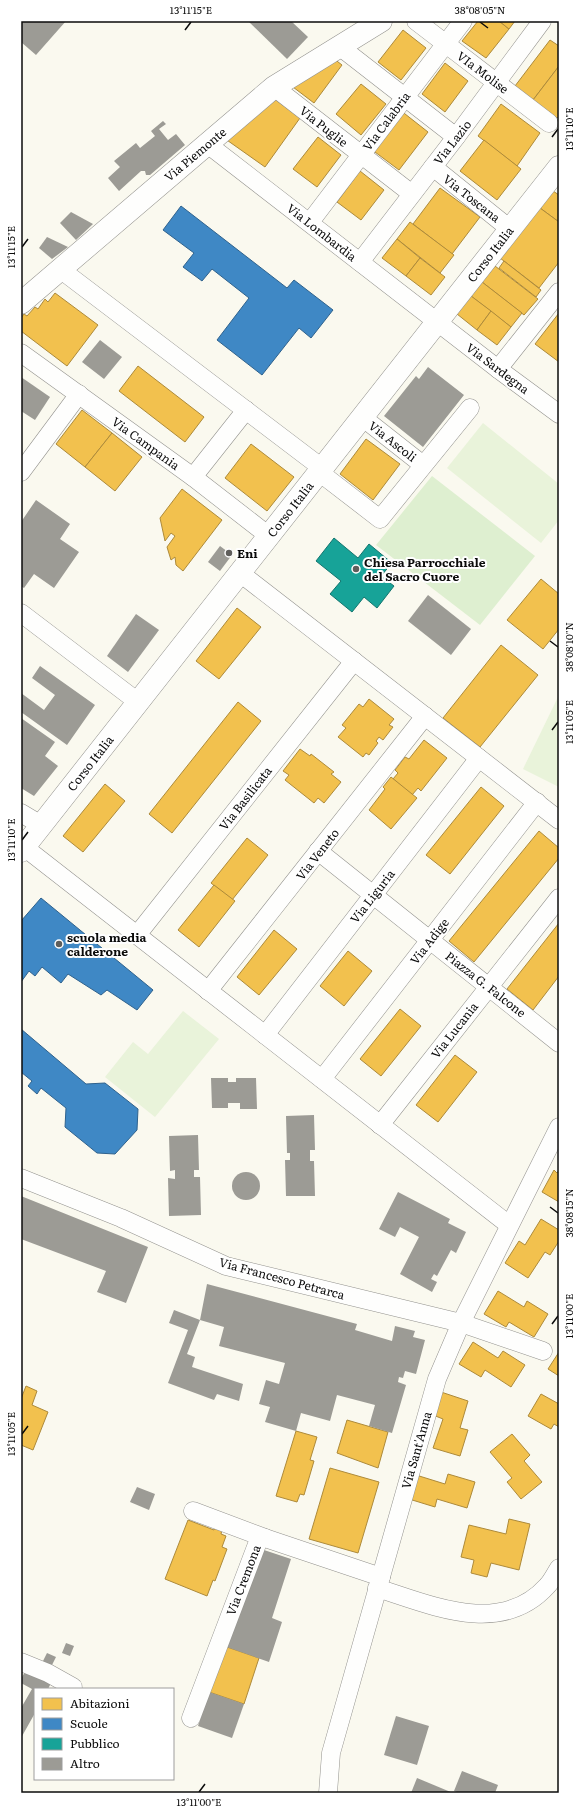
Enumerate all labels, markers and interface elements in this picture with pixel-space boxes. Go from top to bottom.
text: 13°11'15"E [170,2,212,17]
text: 38°08'05"N [455,2,505,17]
street label: VIa Molise [453,46,513,98]
street label: Via Calabria [358,87,414,154]
street label: Via Puglie [296,101,352,151]
text: 13°11'10"E [561,107,576,151]
street label: Via Lazio [429,116,475,168]
street label: Via Piemonte [160,123,230,185]
street label: Via Toscana [439,170,505,227]
street label: Via Lombardia [283,199,361,265]
street label: Corso Italia [463,222,518,286]
text: 13°11'15"E [3,226,18,268]
street label: Via Sardegna [463,338,534,398]
street label: Via Campania [108,412,184,474]
street label: Via Ascoli [365,416,421,466]
street label: Corso Italia [263,477,318,541]
place label: Eni [237,544,258,562]
marker: Eni [224,548,234,558]
place label: Chiesa Parrocchiale del Sacro Cuore [364,553,486,585]
marker: Chiesa Parrocchiale del Sacro Cuore [351,564,361,574]
text: 38°08'10"N [561,622,576,672]
text: 13°11'05"E [561,700,576,744]
street label: Corso Italia [63,731,118,795]
street label: Via Basilicata [214,762,276,834]
text: 13°11'10"E [3,818,18,862]
street label: Via Veneto [291,824,343,884]
street label: Via Liguria [345,865,399,927]
street label: Via Adige [405,914,453,968]
place label: scuola media calderone [67,928,147,960]
marker: scuola media calderone [54,939,64,949]
street label: Piazza G. Falcone [442,947,530,1021]
street label: Via Lucania [426,998,482,1062]
text: 38°08'15"N [561,1188,576,1238]
street label: Via Francesco Petrarca [217,1253,347,1304]
text: 13°11'00"E [561,1294,576,1338]
street label: Via Sant'Anna [396,1409,436,1491]
text: 13°11'05"E [3,1412,18,1456]
street label: Via Cremona [221,1542,265,1618]
legend [34,1688,174,1780]
text: Abitazioni [70,1694,129,1712]
text: Scuole [70,1714,108,1732]
text: Pubblico [70,1734,120,1752]
text: Altro [70,1754,100,1772]
text: 13°11'00"E [177,1794,221,1809]

